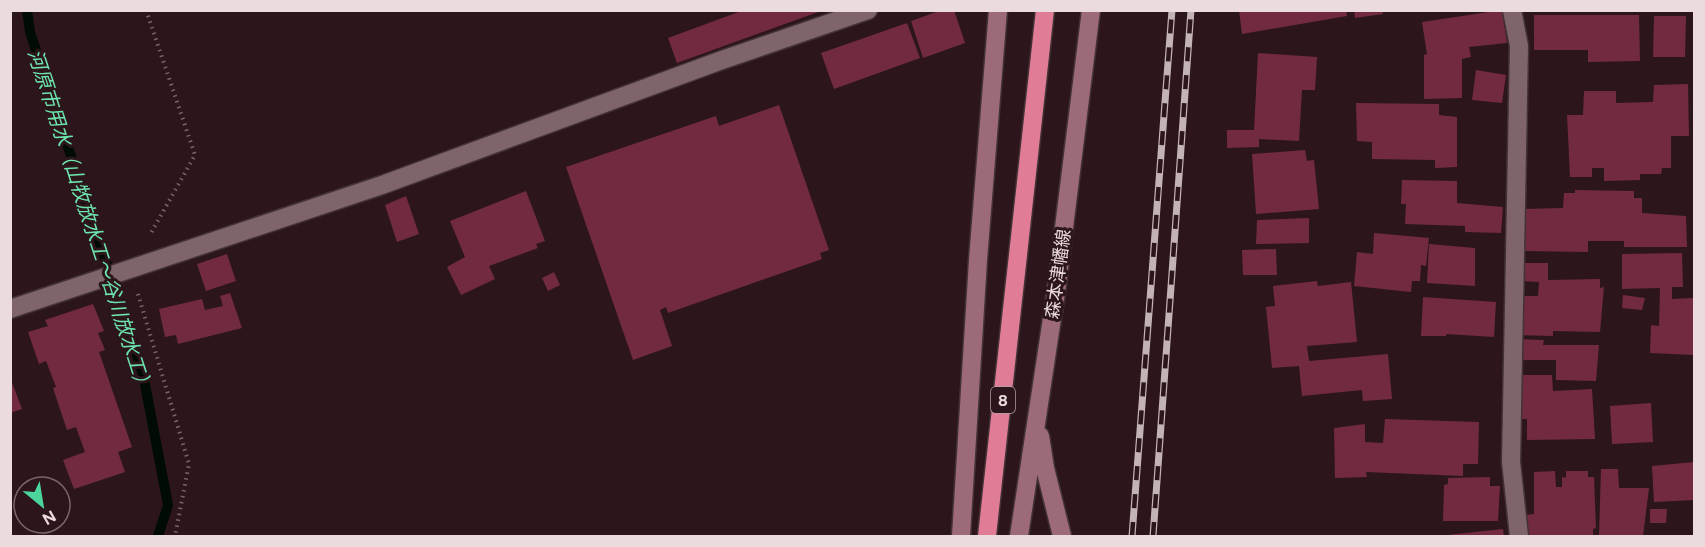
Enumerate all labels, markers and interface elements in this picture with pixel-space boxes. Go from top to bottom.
water label: 河原市用水（山牧放水工～谷川放水工） [23,46,157,396]
street label: 森本津幡線 [1041,228,1075,320]
road number: 8 [991,387,1015,413]
north arrow [12,475,72,535]
text: N [39,506,59,529]

